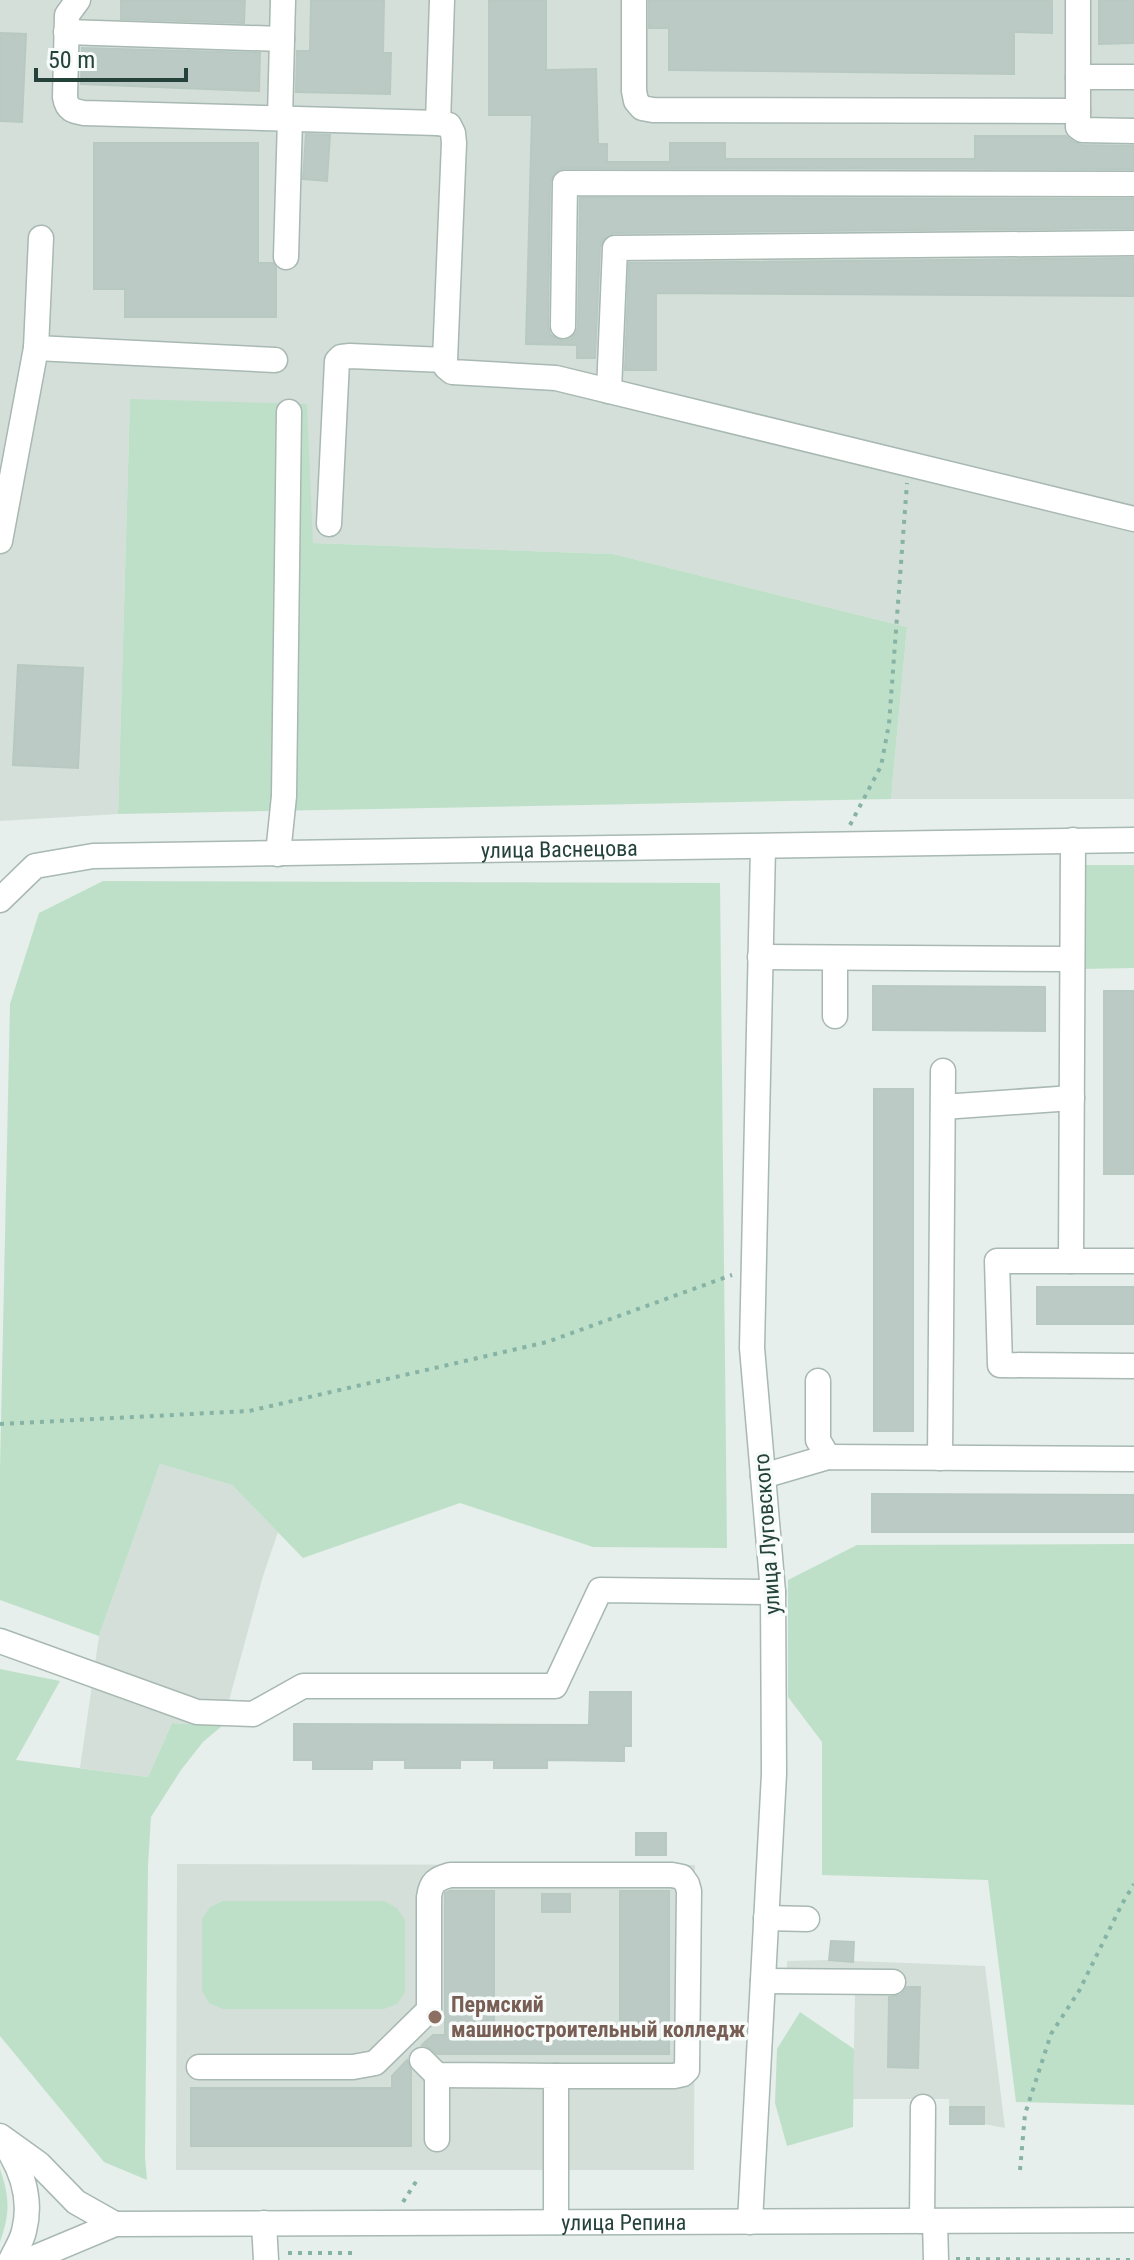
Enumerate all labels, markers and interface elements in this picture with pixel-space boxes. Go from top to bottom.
scale bar [36,32,186,82]
text: 50 m [48,46,95,74]
street label: улица Васнецова [481,835,638,863]
street label: улица Луговского [749,1453,785,1615]
place label: Пермский машиностроительный колледж [451,1992,746,2042]
marker: Пермский машиностроительный колледж [426,2008,444,2026]
street label: улица Репина [561,2209,686,2235]

